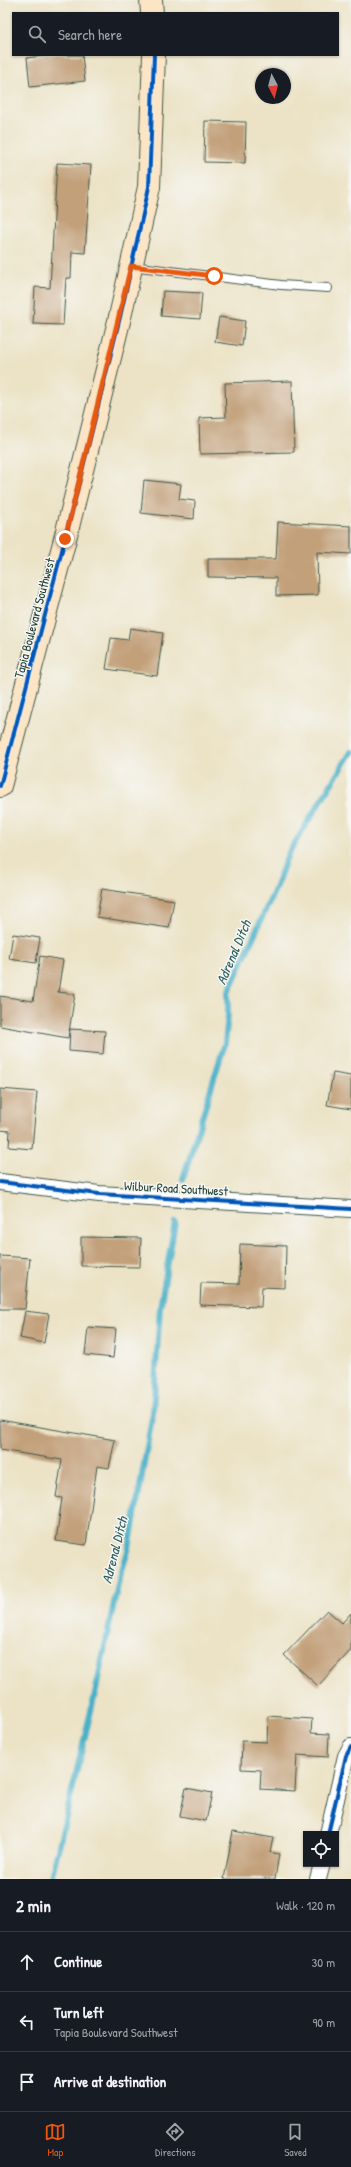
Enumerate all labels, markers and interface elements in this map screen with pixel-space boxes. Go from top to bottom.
search box [12,12,339,56]
icon: search [26,23,48,45]
text: Search here [58,24,122,45]
north arrow [255,68,291,104]
route start [205,267,223,285]
route end [56,530,74,548]
street label: Tapia Boulevard Southwest [9,555,59,680]
water label: Adrenal Ditch [211,916,255,987]
street label: Wilbur Road Southwest [123,1176,229,1200]
water label: Adrenal Ditch [97,1514,132,1585]
map controls [303,1831,339,1867]
button: locate [303,1831,339,1867]
text: 2 min [16,1894,51,1917]
text: Walk · 120 m [276,1896,335,1914]
icon: ahead [16,1951,38,1973]
text: Continue [54,1951,102,1972]
text: 30 m [312,1953,335,1971]
text: Turn left [54,2002,104,2023]
icon: left [16,2011,38,2033]
text: 90 m [313,2013,335,2031]
text: Tapia Boulevard Southwest [54,2023,178,2041]
icon: arrive [16,2071,38,2093]
text: Arrive at destination [54,2071,166,2092]
tab: Map [44,2121,66,2159]
tab: Directions [155,2121,196,2159]
tab: Saved [284,2121,307,2159]

